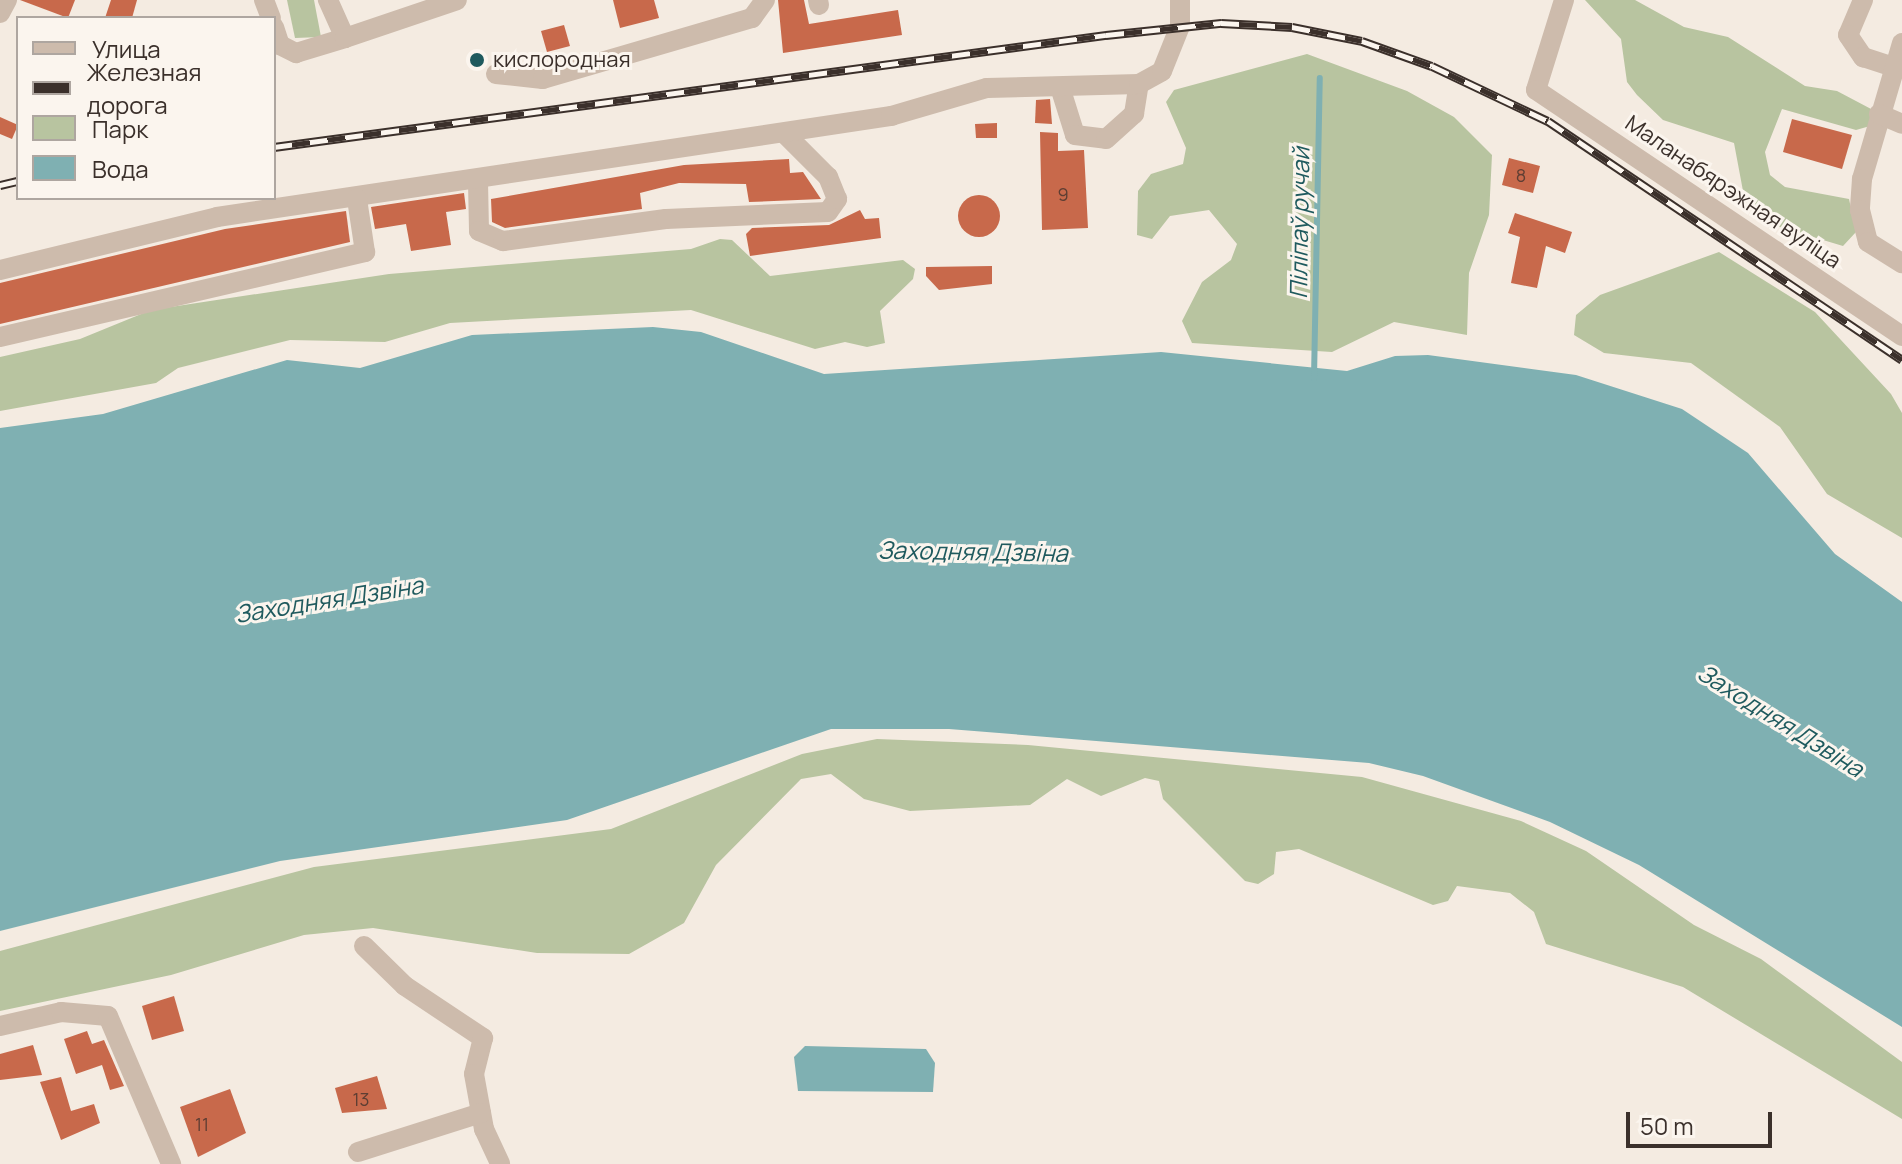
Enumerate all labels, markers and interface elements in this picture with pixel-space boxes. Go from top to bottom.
legend [16,16,276,200]
text: Улица [92,32,161,65]
place label: кислородная [493,47,631,73]
marker: кислородная [468,51,486,69]
text: Железная дорога [87,55,202,121]
street label: Маланабярэжная вуліца [1620,110,1846,274]
text: Парк [92,112,148,145]
water label: Піліпаў ручай [1283,147,1315,299]
text: Вода [92,152,149,185]
house number: 8 [1516,164,1526,186]
house number: 9 [1057,183,1069,205]
water label: Заходняя Дзвіна [878,535,1068,567]
water label: Заходняя Дзвіна [233,570,425,628]
water label: Заходняя Дзвіна [1693,658,1869,782]
house number: 13 [353,1088,369,1110]
scale bar [1630,1096,1776,1146]
text: 50 m [1640,1109,1694,1142]
house number: 11 [195,1113,209,1135]

